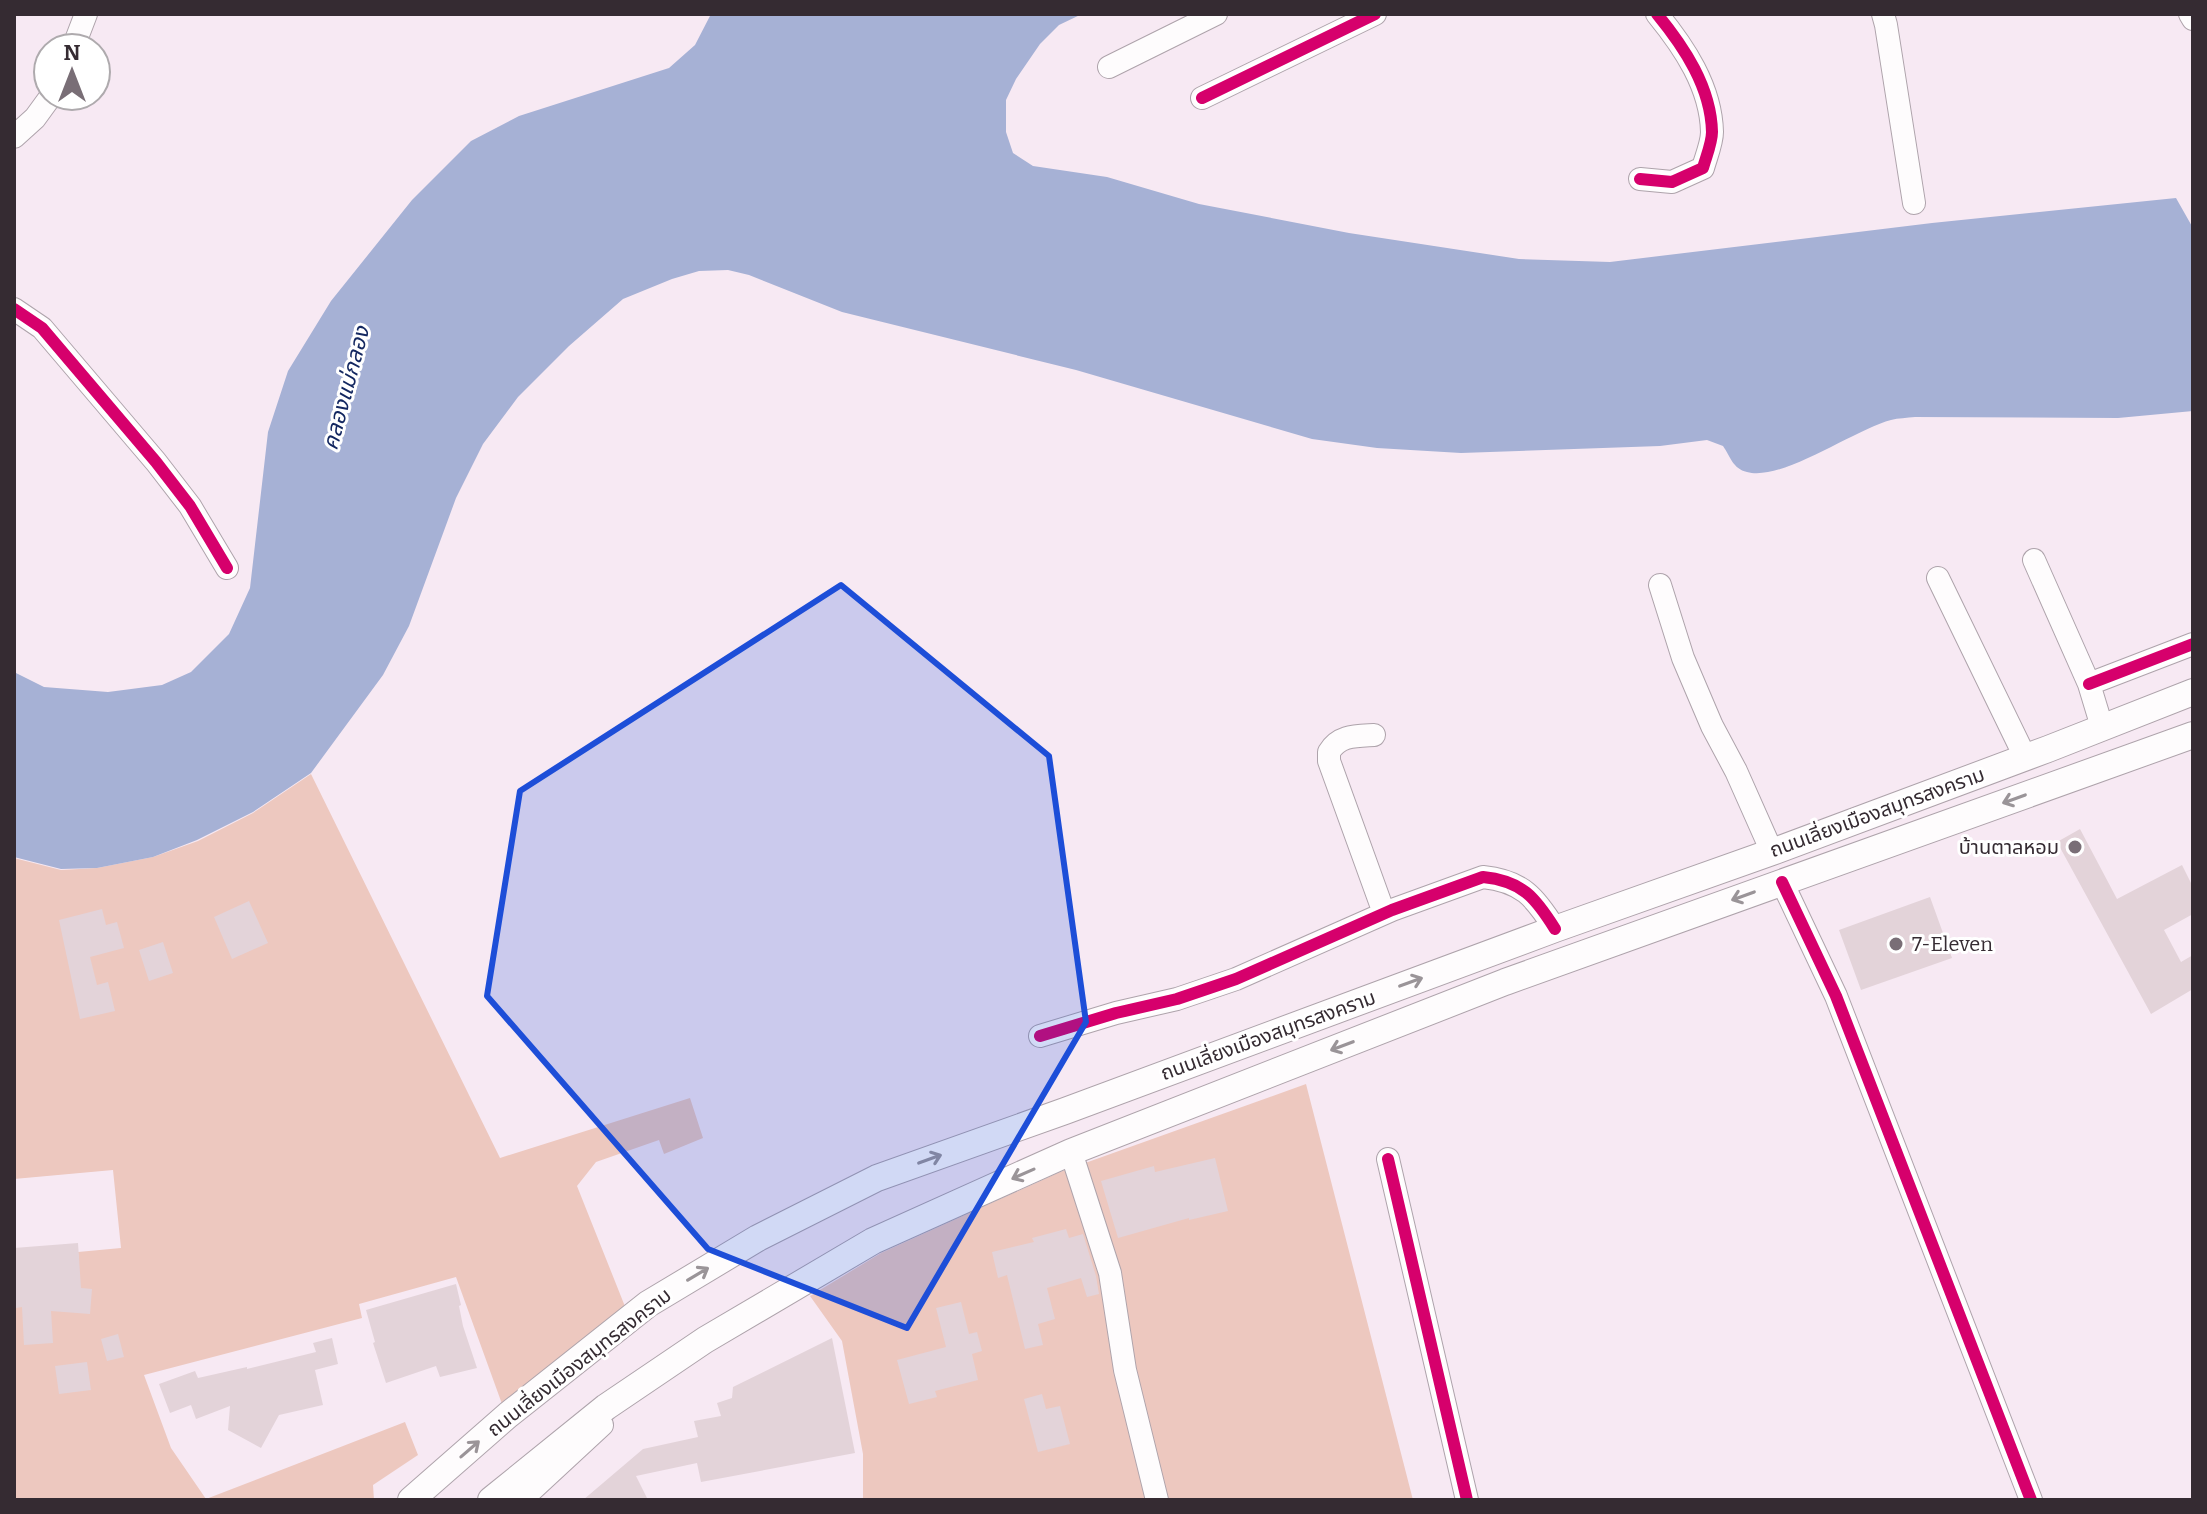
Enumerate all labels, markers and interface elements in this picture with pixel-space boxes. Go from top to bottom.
north arrow [32,32,112,112]
text: N [64,39,81,66]
water label: คลองแม่กลอง [317,322,376,453]
street label: ถนนเลี่ยงเมืองสมุทรสงคราม [1766,760,1988,862]
one-way arrow [2002,793,2027,808]
place label: บ้านตาลหอม [1959,835,2059,859]
marker: บ้านตาลหอม [2066,838,2084,856]
one-way arrow [1731,890,1756,904]
place label: 7-Eleven [1912,932,1993,956]
marker: 7-Eleven [1887,935,1905,953]
one-way arrow [1398,974,1423,988]
street label: ถนนเลี่ยงเมืองสมุทรสงคราม [1157,983,1379,1085]
one-way arrow [1330,1040,1355,1054]
one-way arrow [917,1151,942,1165]
one-way arrow [1011,1167,1035,1182]
one-way arrow [686,1266,709,1282]
street label: ถนนเลี่ยงเมืองสมุทรสงคราม [481,1281,676,1441]
one-way arrow [459,1440,479,1458]

